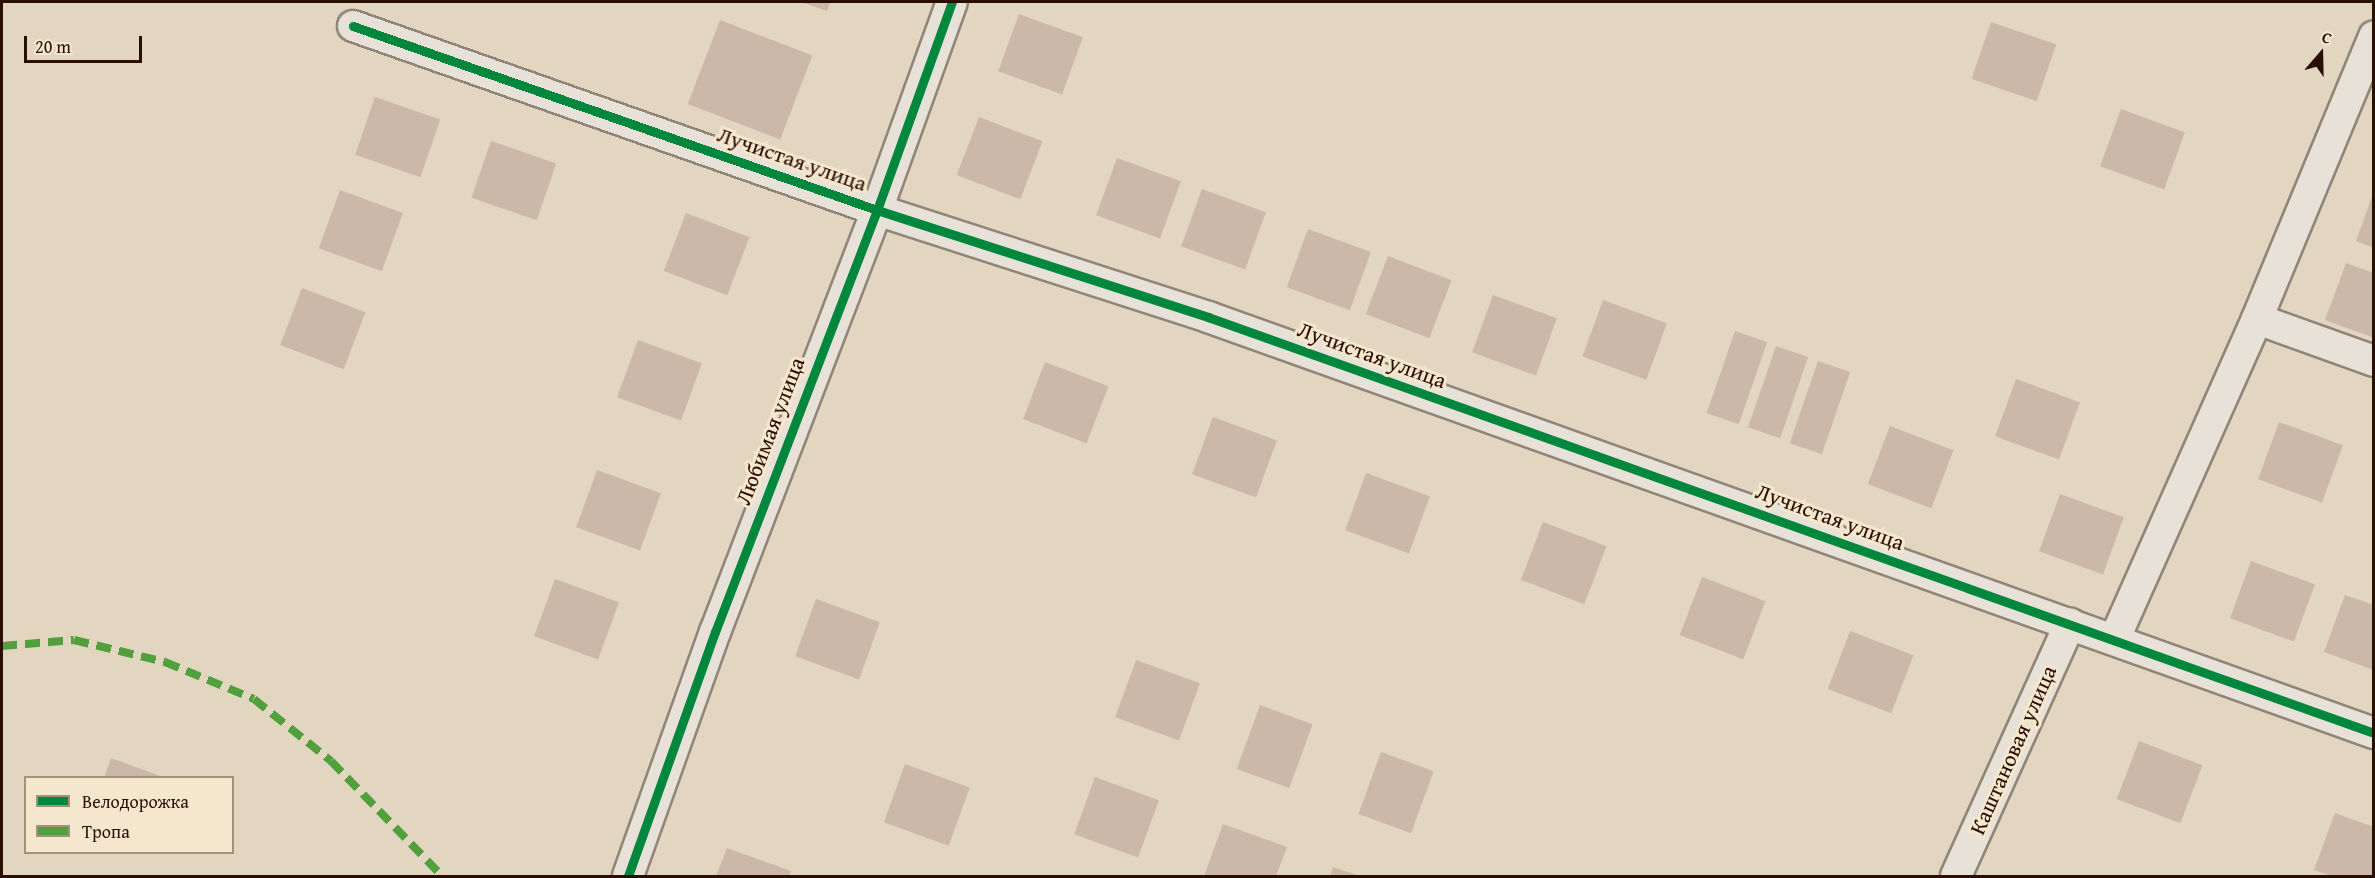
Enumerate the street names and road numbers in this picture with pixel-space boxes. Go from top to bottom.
street label: Лучистая улица [714,121,870,197]
street label: Лучистая улица [1294,316,1450,394]
street label: Любимая улица [730,354,810,508]
street label: Лучистая улица [1752,478,1908,556]
street label: Каштановая улица [1964,661,2062,839]

